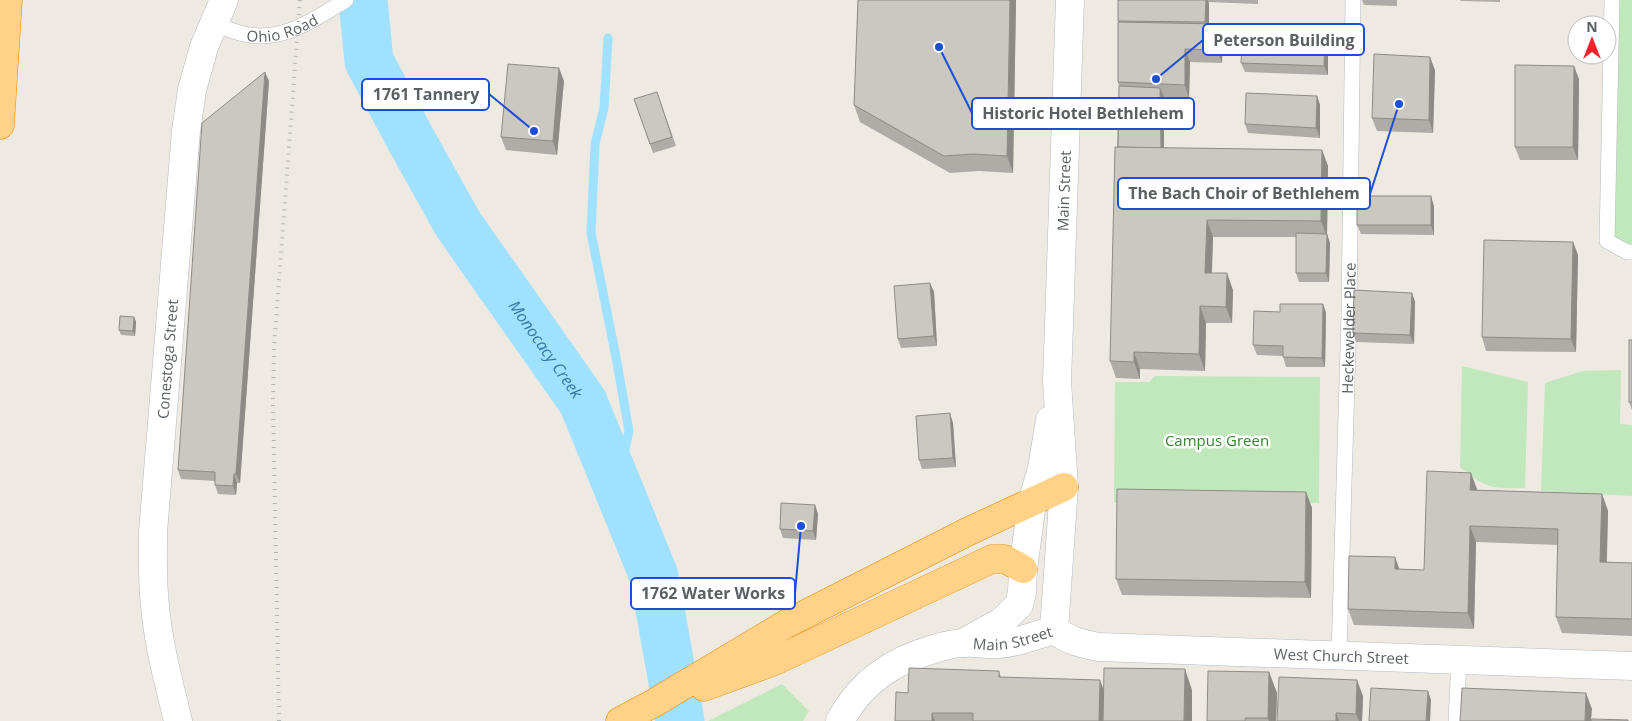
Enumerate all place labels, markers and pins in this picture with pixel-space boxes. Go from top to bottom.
callout: Peterson Building [1203,24,1364,55]
callout: 1761 Tannery [362,79,489,110]
callout: Historic Hotel Bethlehem [972,98,1194,129]
callout: The Bach Choir of Bethlehem [1118,178,1370,209]
callout: 1762 Water Works [631,578,795,609]

